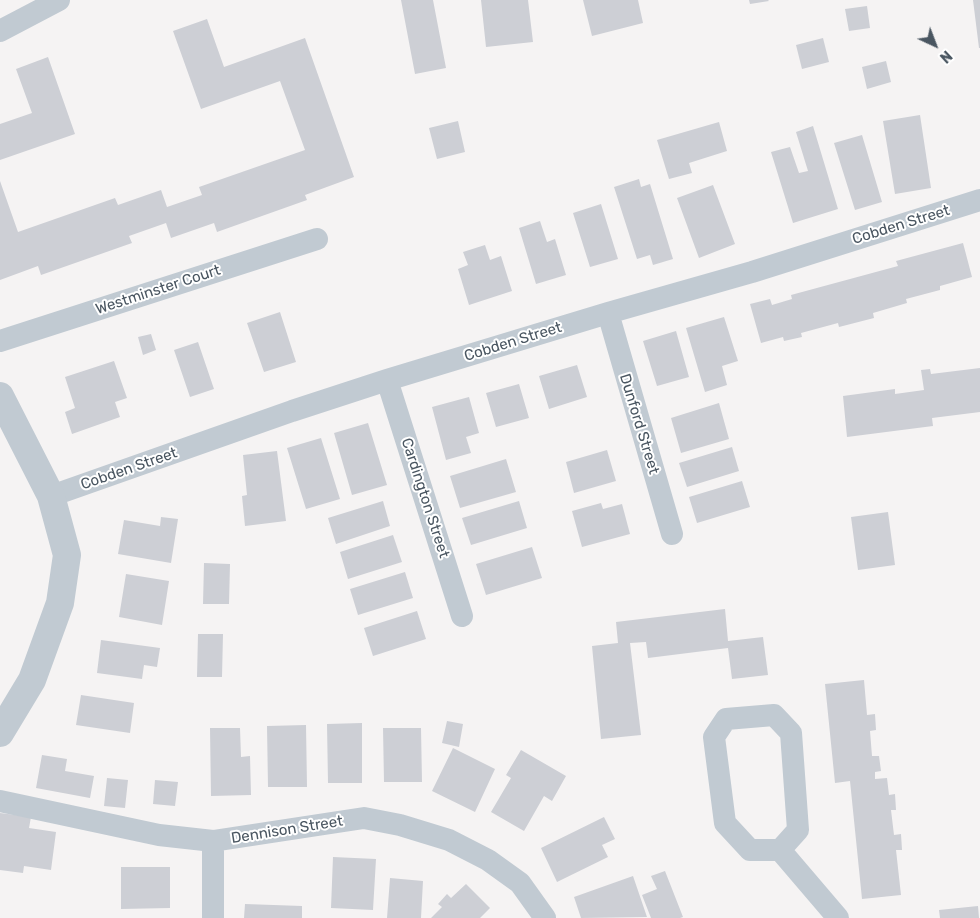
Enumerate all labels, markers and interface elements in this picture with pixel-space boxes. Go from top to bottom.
north arrow [910,20,960,70]
text: N [936,47,955,66]
street label: Cobden Street [850,202,952,248]
street label: Westminster Court [93,261,223,319]
street label: Cobden Street [462,319,564,365]
street label: Dunford Street [615,372,663,476]
street label: Cardington Street [397,436,453,560]
street label: Cobden Street [78,444,180,494]
street label: Dennison Street [230,812,344,848]

